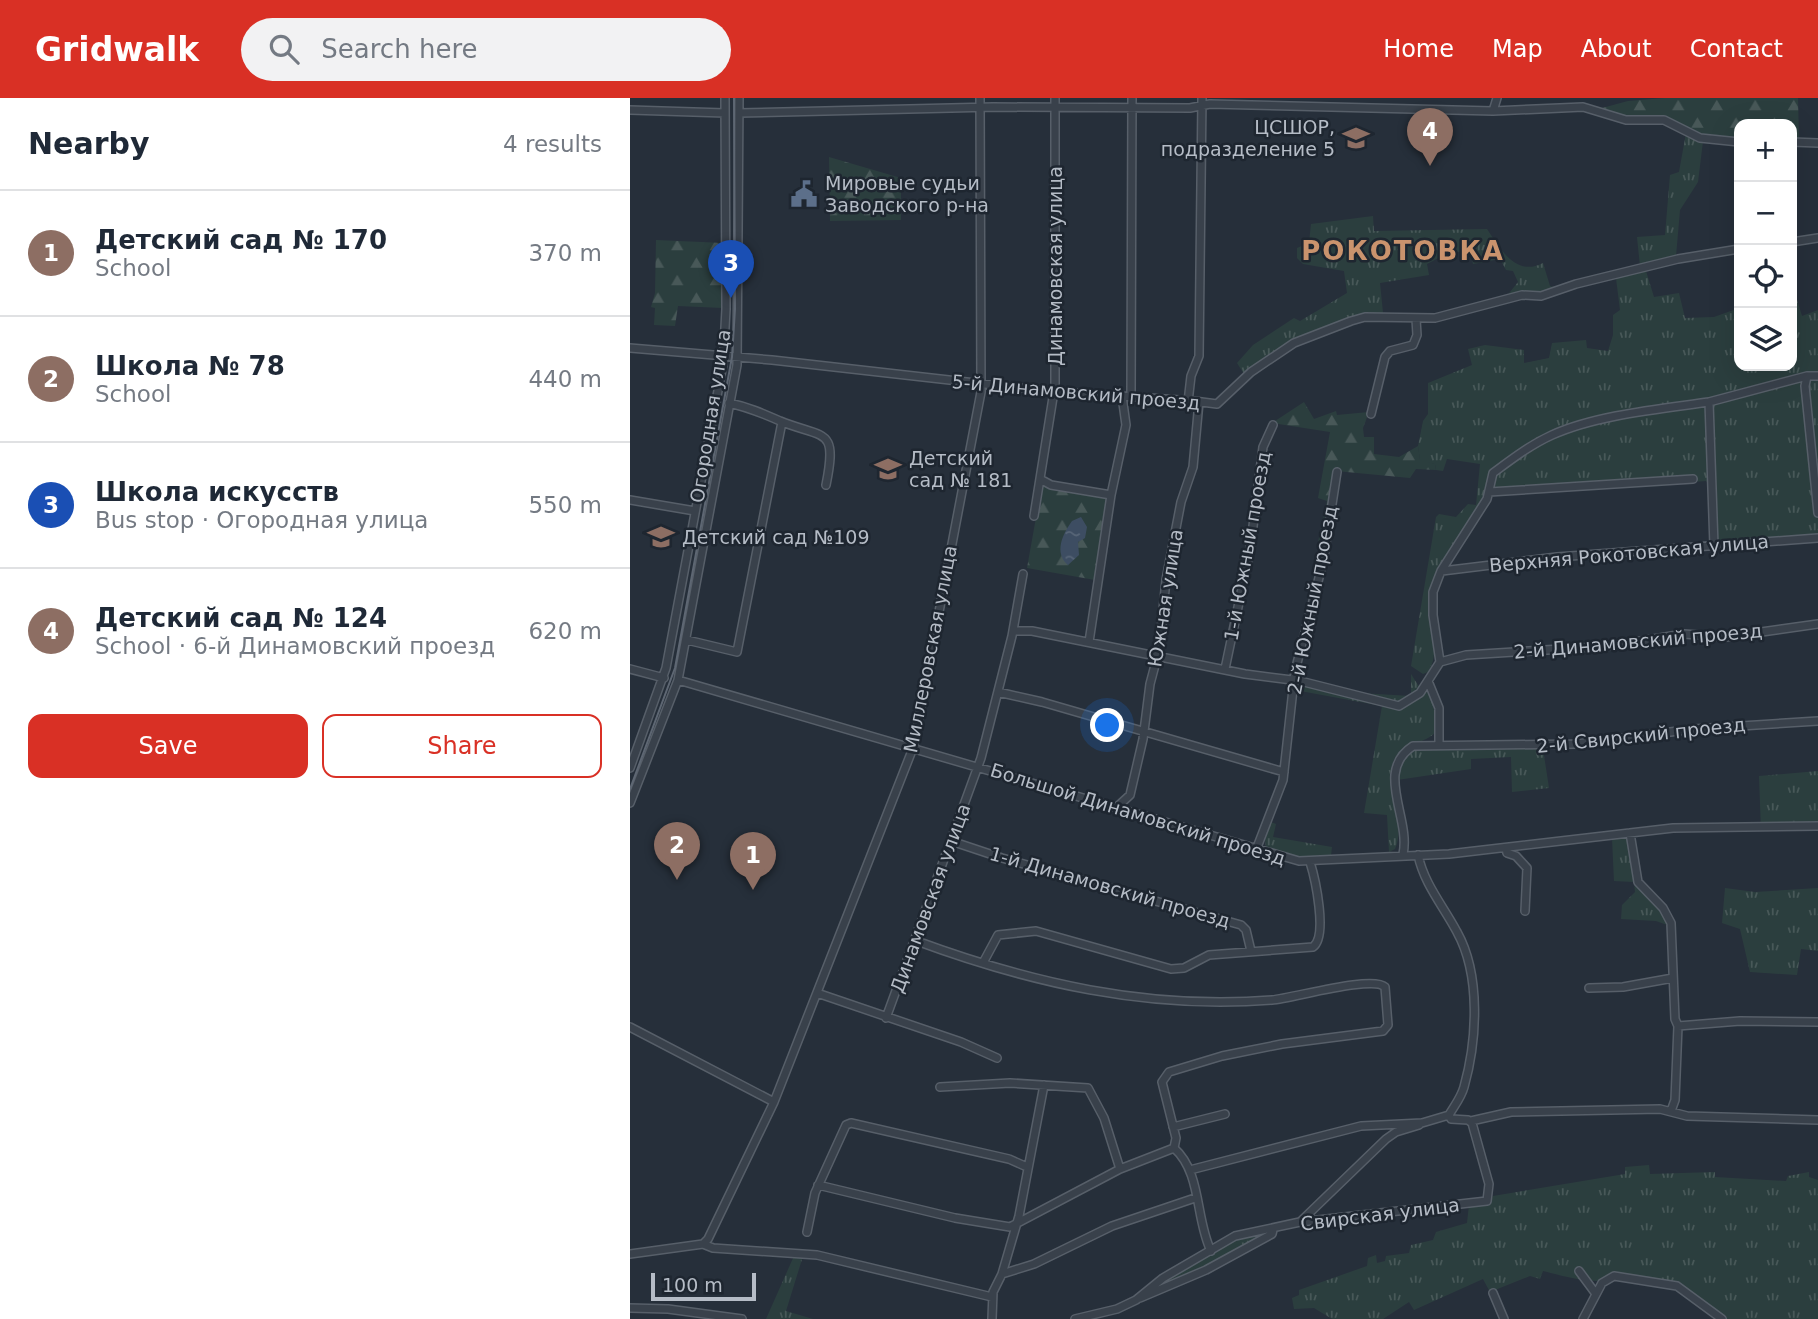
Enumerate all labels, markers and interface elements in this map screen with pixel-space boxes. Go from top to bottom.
search box [241,18,731,81]
text: Gridwalk [35,30,199,69]
icon: search [265,30,303,68]
text: Search here [321,34,478,64]
text: Home [1383,35,1454,63]
text: Map [1492,35,1543,63]
text: About [1581,35,1652,63]
text: Contact [1690,35,1783,63]
pin: 4 [1407,108,1453,166]
place label: ЦСШОР, подразделение 5 [1161,116,1335,160]
map controls [1734,119,1797,371]
button: + [1734,119,1797,182]
school or university icon: ЦСШОР, подразделение 5 [1341,123,1371,153]
text: Nearby [28,126,150,161]
text: 4 results [503,131,602,157]
street label: Динамовская улица [1044,166,1066,366]
place label: Мировые судьи Заводского р-на [825,172,989,216]
public building icon: Мировые судьи Заводского р-на [789,179,819,209]
button: − [1734,182,1797,245]
text: Детский сад № 170 [95,225,387,255]
district label: РОКОТОВКА [1301,236,1505,266]
text: 1 [43,240,59,266]
text: 370 m [528,240,602,266]
pin: 3 [708,240,754,298]
button: locate [1734,245,1797,308]
text: School [95,255,171,281]
button: layers [1734,308,1797,371]
street label: Огородная улица [685,328,735,504]
text: Школа № 78 [95,351,285,381]
text: 2 [43,366,59,392]
text: 440 m [528,366,602,392]
street label: 5-й Динамовский проезд [951,370,1201,414]
text: School [95,381,171,407]
place label: Детский сад № 181 [909,447,1012,491]
street label: 1-й Южный проезд [1220,450,1274,642]
school or university icon: Детский сад № 181 [873,454,903,484]
text: Школа искусств [95,477,339,507]
text: 3 [43,492,59,518]
text: 550 m [528,492,602,518]
street label: 2-й Южный проезд [1283,504,1341,696]
text: Bus stop · Огородная улица [95,507,428,533]
school or university icon: Детский сад №109 [646,522,676,552]
place label: Детский сад №109 [682,526,870,548]
street label: Южная улица [1143,527,1187,669]
street label: Верхняя Рокотовская улица [1488,530,1770,576]
street label: Миллеровская улица [899,543,961,755]
text: Детский сад № 124 [95,603,387,633]
text: 4 [43,618,59,644]
text: 620 m [528,618,602,644]
street label: 2-й Динамовский проезд [1513,619,1763,663]
text: School · 6-й Динамовский проезд [95,633,495,659]
your location [1090,708,1124,742]
street label: 2-й Свирский проезд [1535,713,1747,757]
button: Save [28,714,308,778]
button: Share [322,714,602,778]
street label: Большой Динамовский проезд [988,759,1288,869]
street label: Динамовская улица [886,800,974,996]
pin: 2 [654,822,700,880]
pin: 1 [730,832,776,890]
street label: 1-й Динамовский проезд [987,842,1233,932]
street label: Свирская улица [1299,1193,1461,1235]
scale bar [651,1270,756,1302]
text: 100 m [662,1274,723,1296]

